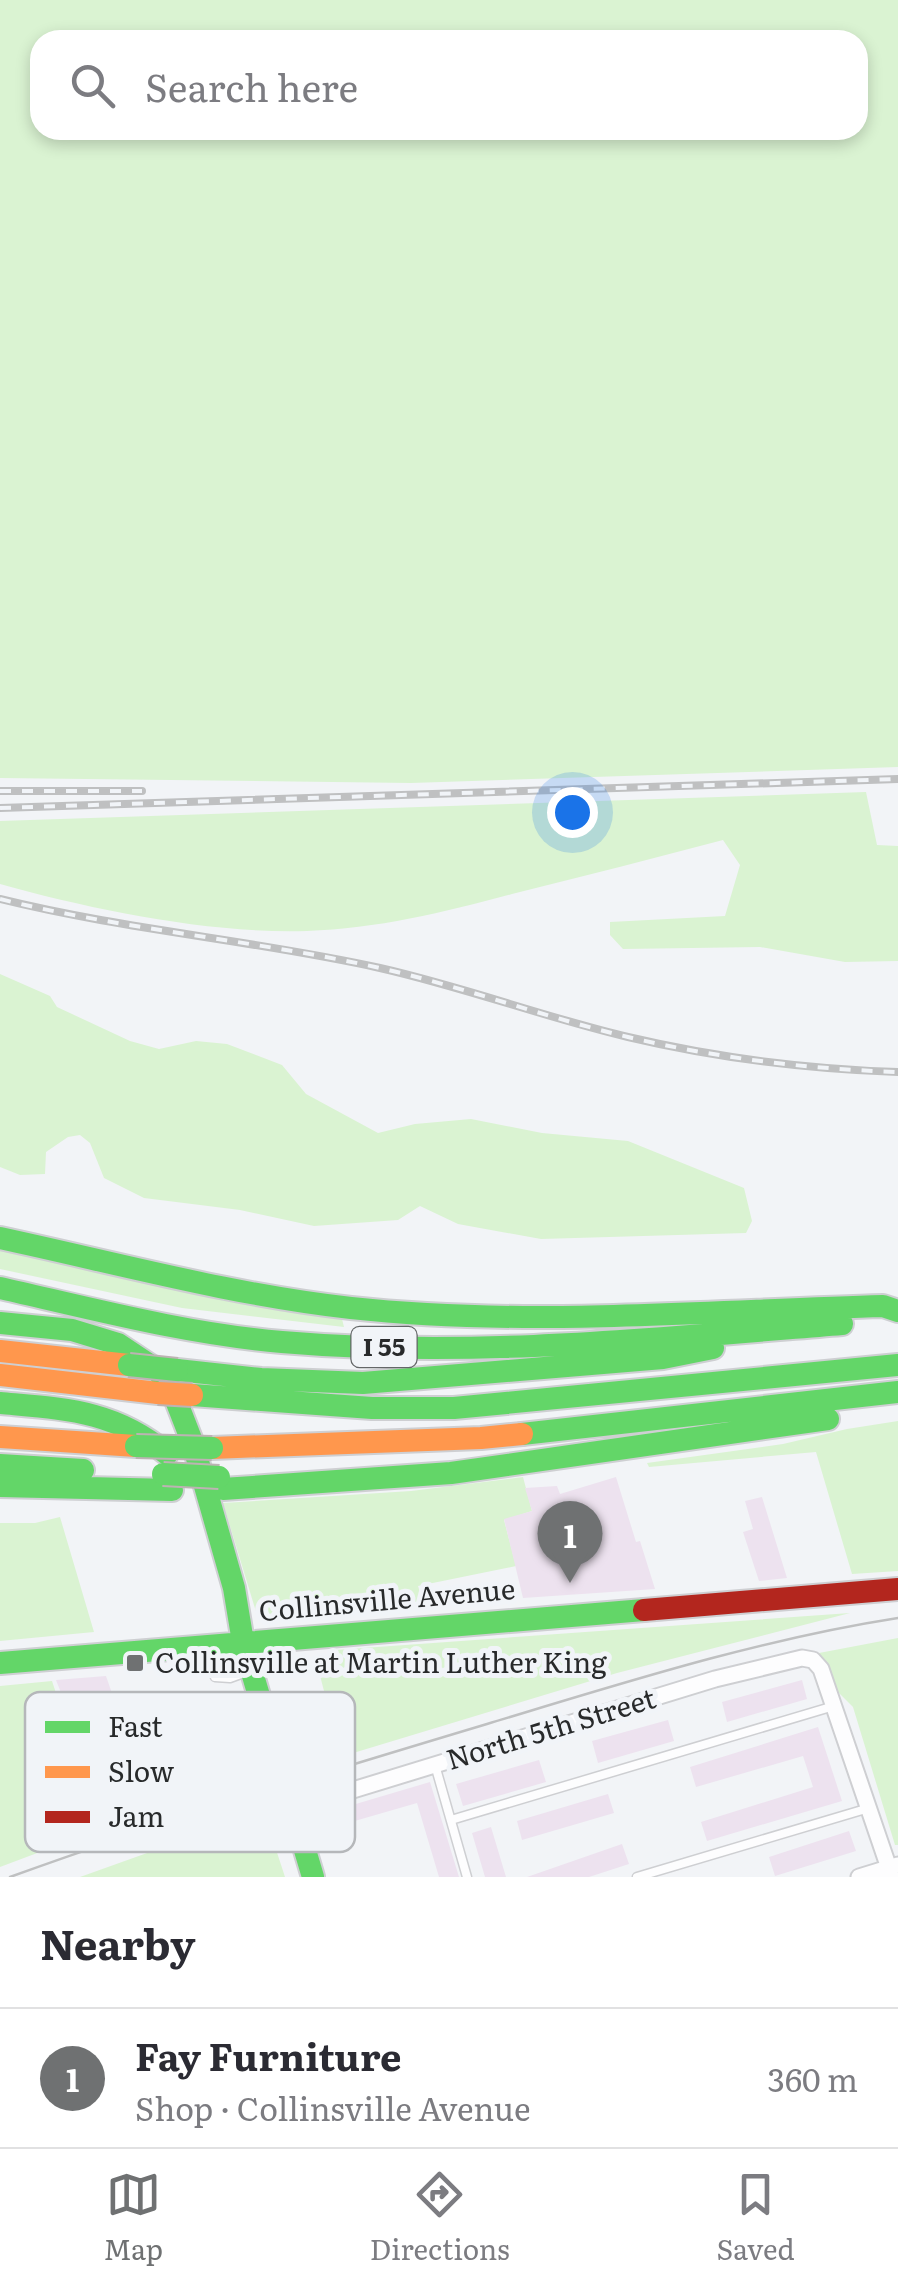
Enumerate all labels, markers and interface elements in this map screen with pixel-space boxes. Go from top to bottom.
search box [30,30,868,140]
text: Search here [145,57,358,114]
icon: search [65,58,120,113]
your location [547,787,598,838]
road number: I 55 [352,1327,416,1367]
pin: 1 [538,1500,602,1583]
street label: Collinsville Avenue [257,1566,517,1630]
place label: Collinsville at Martin Luther King [155,1640,607,1682]
marker: Collinsville at Martin Luther King [124,1652,146,1674]
street label: North 5th Street [441,1675,661,1779]
legend [25,1692,355,1852]
text: Fast [108,1704,163,1746]
text: Slow [108,1749,174,1791]
text: Jam [108,1794,164,1836]
text: Nearby [40,1911,196,1973]
text: Fay Furniture [135,2026,402,2083]
text: 1 [66,2054,79,2102]
text: 360 m [768,2054,858,2102]
text: Shop · Collinsville Avenue [135,2083,531,2131]
tab: Map [103,2167,163,2269]
tab: Directions [370,2167,510,2269]
tab: Saved [717,2167,795,2269]

